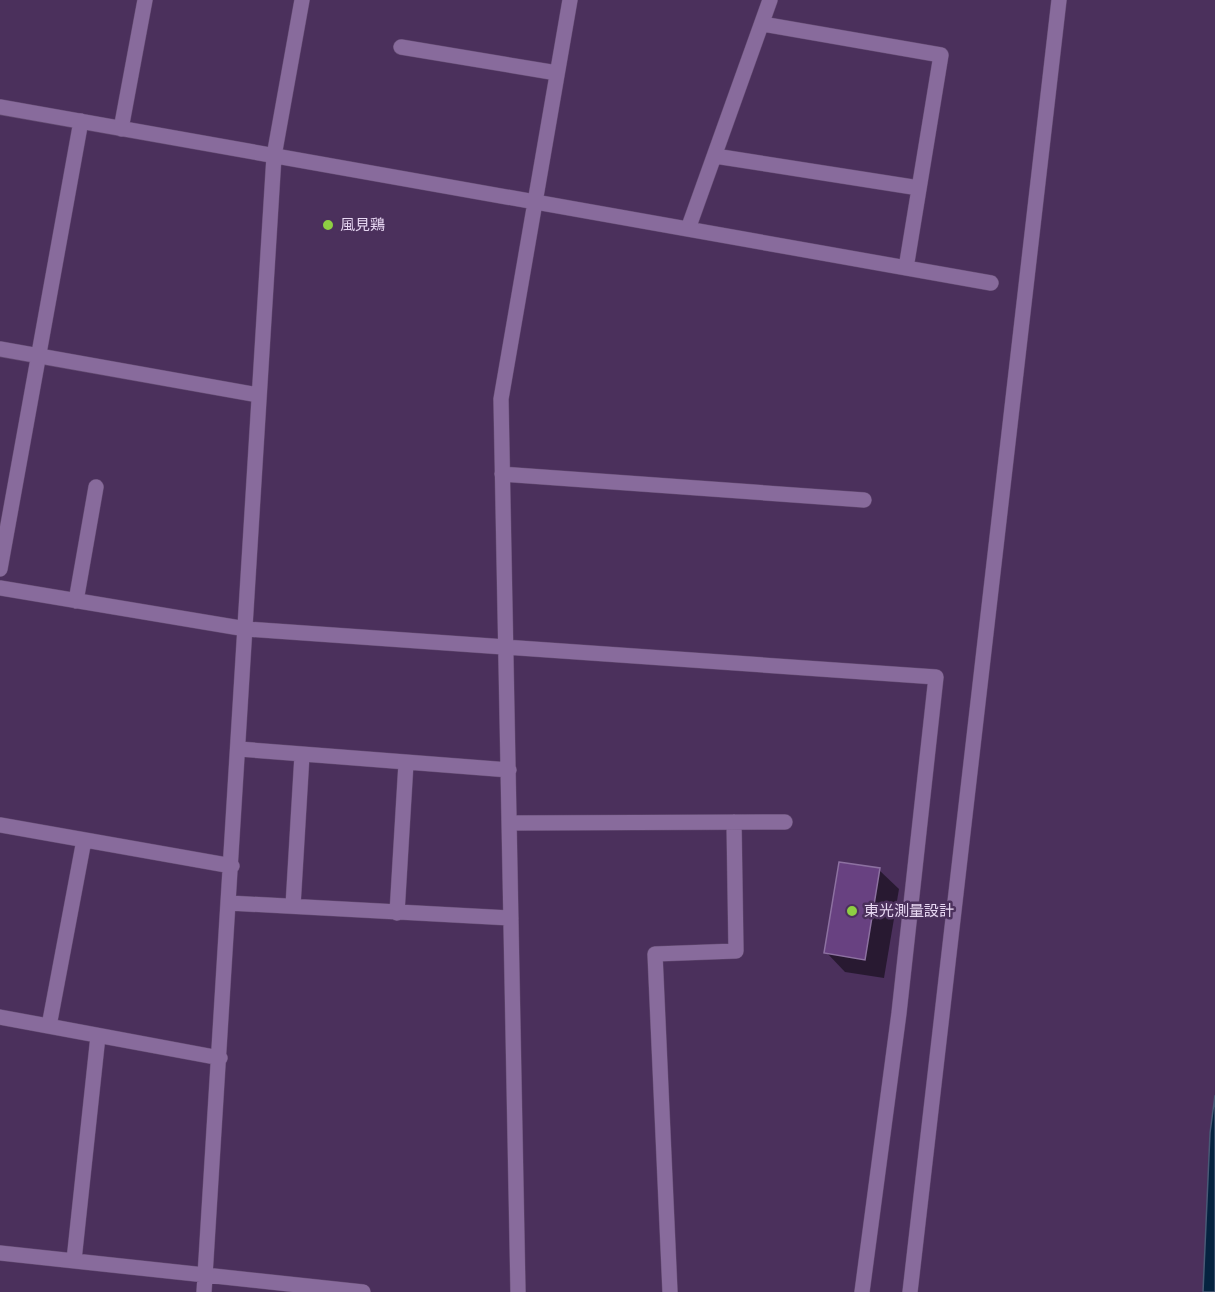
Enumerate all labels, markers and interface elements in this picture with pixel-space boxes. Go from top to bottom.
place label: 風見鶏 [340,215,385,234]
marker: 風見鶏 [321,218,335,232]
place label: 東光測量設計 [864,901,954,920]
marker: 東光測量設計 [845,904,859,918]

